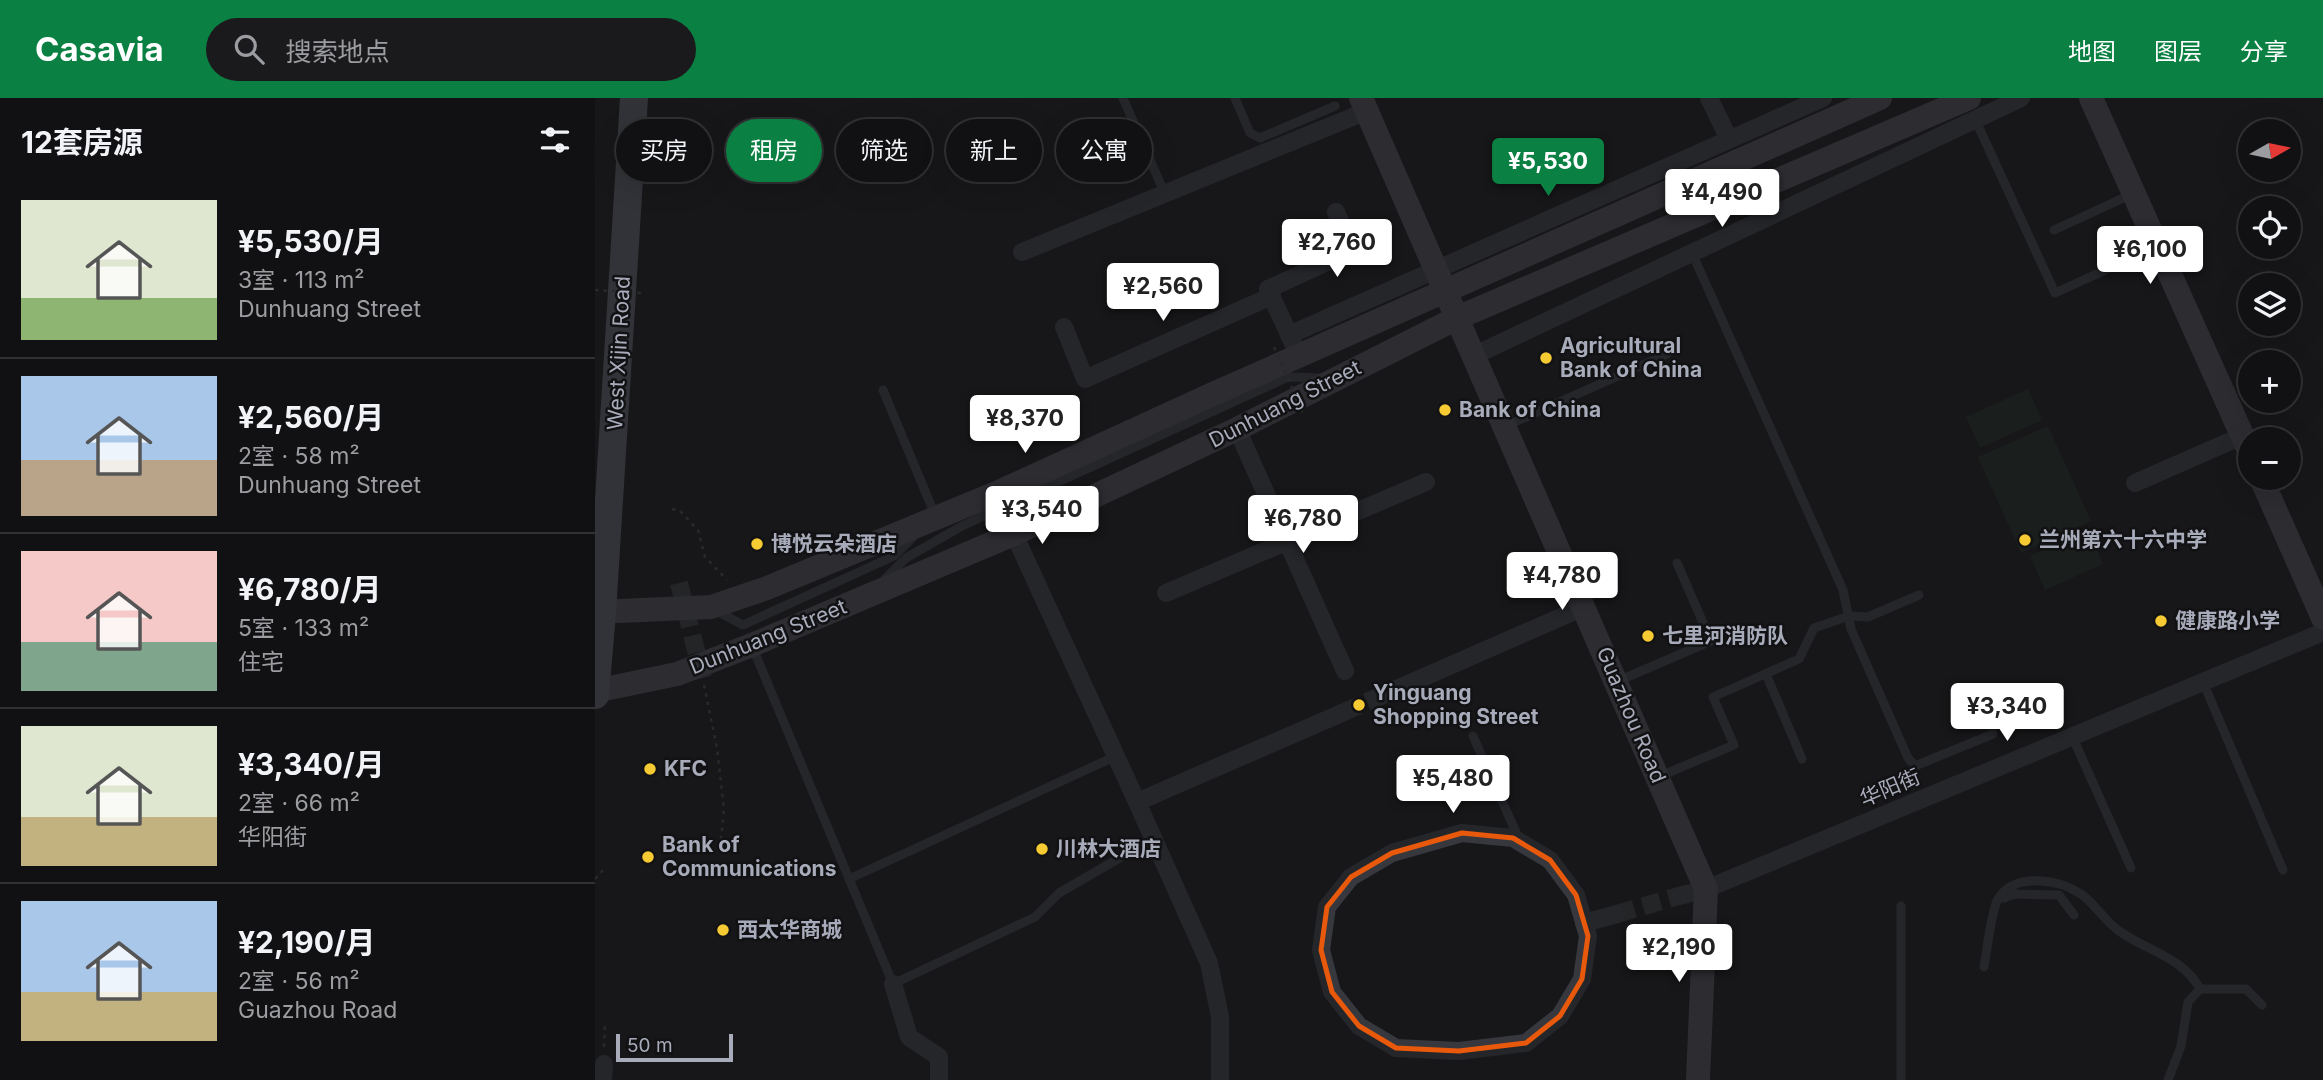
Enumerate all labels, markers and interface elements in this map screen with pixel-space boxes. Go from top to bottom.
search box [206,18,696,81]
text: Casavia [35,29,164,69]
icon: search [230,30,268,68]
text: 搜索地点 [286,36,390,67]
text: 地图 [2068,37,2116,66]
text: 图层 [2154,37,2202,66]
text: 分享 [2240,37,2288,66]
chip: 买房 [616,119,712,182]
chip: 租房 [726,119,822,182]
chip: 筛选 [836,119,932,182]
chip: 新上 [946,119,1042,182]
chip: 公寓 [1056,119,1152,182]
north arrow [2238,119,2301,182]
map controls [2238,119,2301,490]
icon: filters [536,121,574,159]
text: 12套房源 [21,124,143,160]
pin: ¥5,530 [1491,139,1605,198]
text: ¥5,530 [1508,147,1588,175]
pin: ¥4,490 [1665,170,1779,229]
text: ¥4,490 [1681,178,1763,206]
button: locate [2238,196,2301,259]
pin: ¥2,760 [1280,220,1394,279]
text: ¥5,530/月 [238,223,384,259]
pin: ¥6,100 [2093,226,2207,286]
icon: home [77,228,161,312]
text: ¥2,760 [1298,228,1376,256]
text: ¥6,100 [2113,235,2187,263]
pin: ¥2,560 [1106,264,1220,323]
text: 3室 · 113 m² [238,266,364,294]
text: ¥2,560 [1123,272,1203,300]
button: layers [2238,273,2301,336]
street label: West Xijin Road [602,275,635,431]
text: Dunhuang Street [238,295,421,323]
place label: Agricultural Bank of China [1560,333,1702,382]
marker: Agricultural Bank of China [1538,350,1554,366]
button: + [2238,350,2301,413]
street label: Dunhuang Street [1205,354,1365,453]
pin: ¥8,370 [968,396,1082,455]
place label: Bank of China [1459,397,1601,422]
text: ¥2,560/月 [238,399,384,435]
marker: Bank of China [1437,402,1453,418]
icon: home [77,404,161,488]
text: ¥8,370 [986,404,1064,432]
button: − [2238,427,2301,490]
text: 2室 · 58 m² [238,442,360,470]
text: Dunhuang Street [238,471,421,499]
pin: ¥3,540 [985,486,1099,546]
text: ¥3,540 [1002,495,1082,523]
pin: ¥6,780 [1246,496,1360,555]
text: ¥6,780 [1264,504,1342,532]
place label: 兰州第六十六中学 [2039,527,2207,552]
place label: 博悦云朵酒店 [771,531,897,556]
marker: 兰州第六十六中学 [2017,532,2033,548]
marker: 博悦云朵酒店 [749,536,765,552]
pin: ¥4,780 [1505,552,1619,612]
text: ¥4,780 [1523,561,1601,589]
text: ¥6,780/月 [238,571,381,607]
icon: home [77,579,161,663]
street label: Dunhuang Street [686,594,850,679]
place label: 健康路小学 [2175,608,2280,633]
marker: 健康路小学 [2153,613,2169,629]
text: 5室 · 133 m² [238,614,369,642]
place label: 七里河消防队 [1662,623,1788,648]
marker: 七里河消防队 [1640,628,1656,644]
street label: Guazhou Road [1592,643,1671,787]
text: 住宅 [238,648,284,676]
place label: Yinguang Shopping Street [1373,680,1539,729]
pin: ¥3,340 [1950,684,2064,743]
text: ¥3,340 [1967,692,2047,720]
marker: Yinguang Shopping Street [1351,697,1367,713]
text: ¥3,340/月 [238,746,385,782]
icon: home [77,754,161,838]
place label: KFC [664,756,707,781]
pin: ¥5,480 [1396,756,1510,815]
marker: KFC [642,761,658,777]
text: ¥5,480 [1412,764,1494,792]
street label: 华阳街 [1856,764,1924,811]
text: 2室 · 66 m² [238,789,360,817]
text: 华阳街 [238,823,307,851]
place label: Bank of Communications [662,832,836,881]
place label: 川林大酒店 [1056,836,1161,861]
marker: 川林大酒店 [1034,841,1050,857]
marker: Bank of Communications [640,849,656,865]
place label: 西太华商城 [737,917,842,942]
marker: 西太华商城 [715,922,731,938]
text: ¥2,190/月 [238,924,376,960]
pin: ¥2,190 [1622,924,1736,984]
icon: home [77,929,161,1013]
text: ¥2,190 [1642,933,1716,961]
text: 2室 · 56 m² [238,967,360,995]
text: Guazhou Road [238,996,397,1024]
scale bar [616,1031,733,1063]
text: 50 m [627,1034,673,1057]

